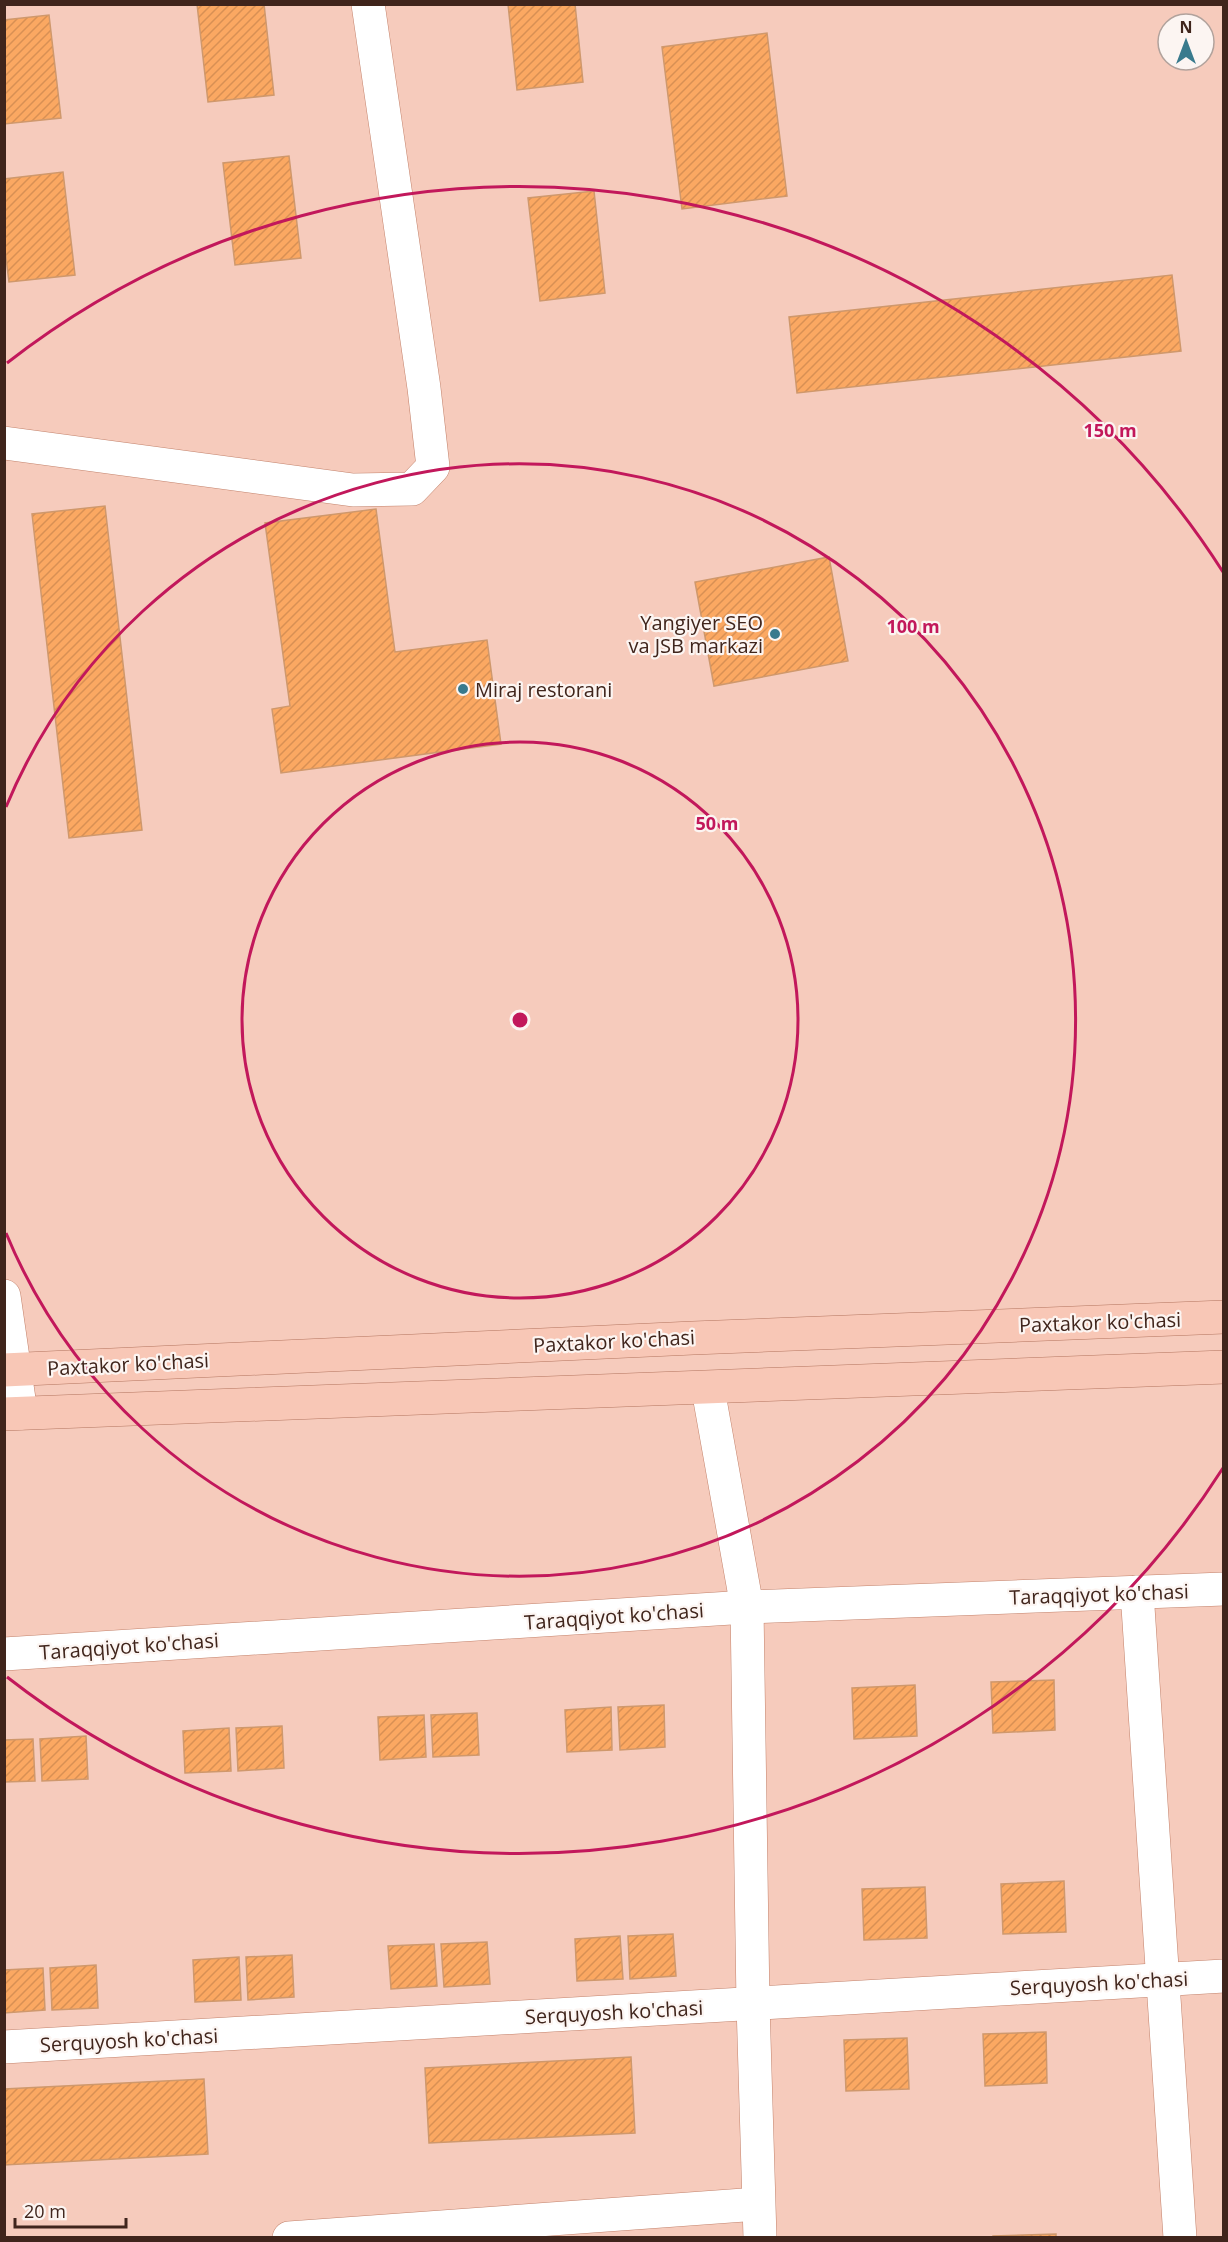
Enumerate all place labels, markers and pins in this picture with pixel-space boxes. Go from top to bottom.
place label: Yangiyer SEO va JSB markazi [628,609,763,659]
marker: Yangiyer SEO va JSB markazi [768,627,782,641]
place label: Miraj restorani [475,676,612,703]
marker: Miraj restorani [456,682,470,696]
centre of rings [510,1010,530,1030]

